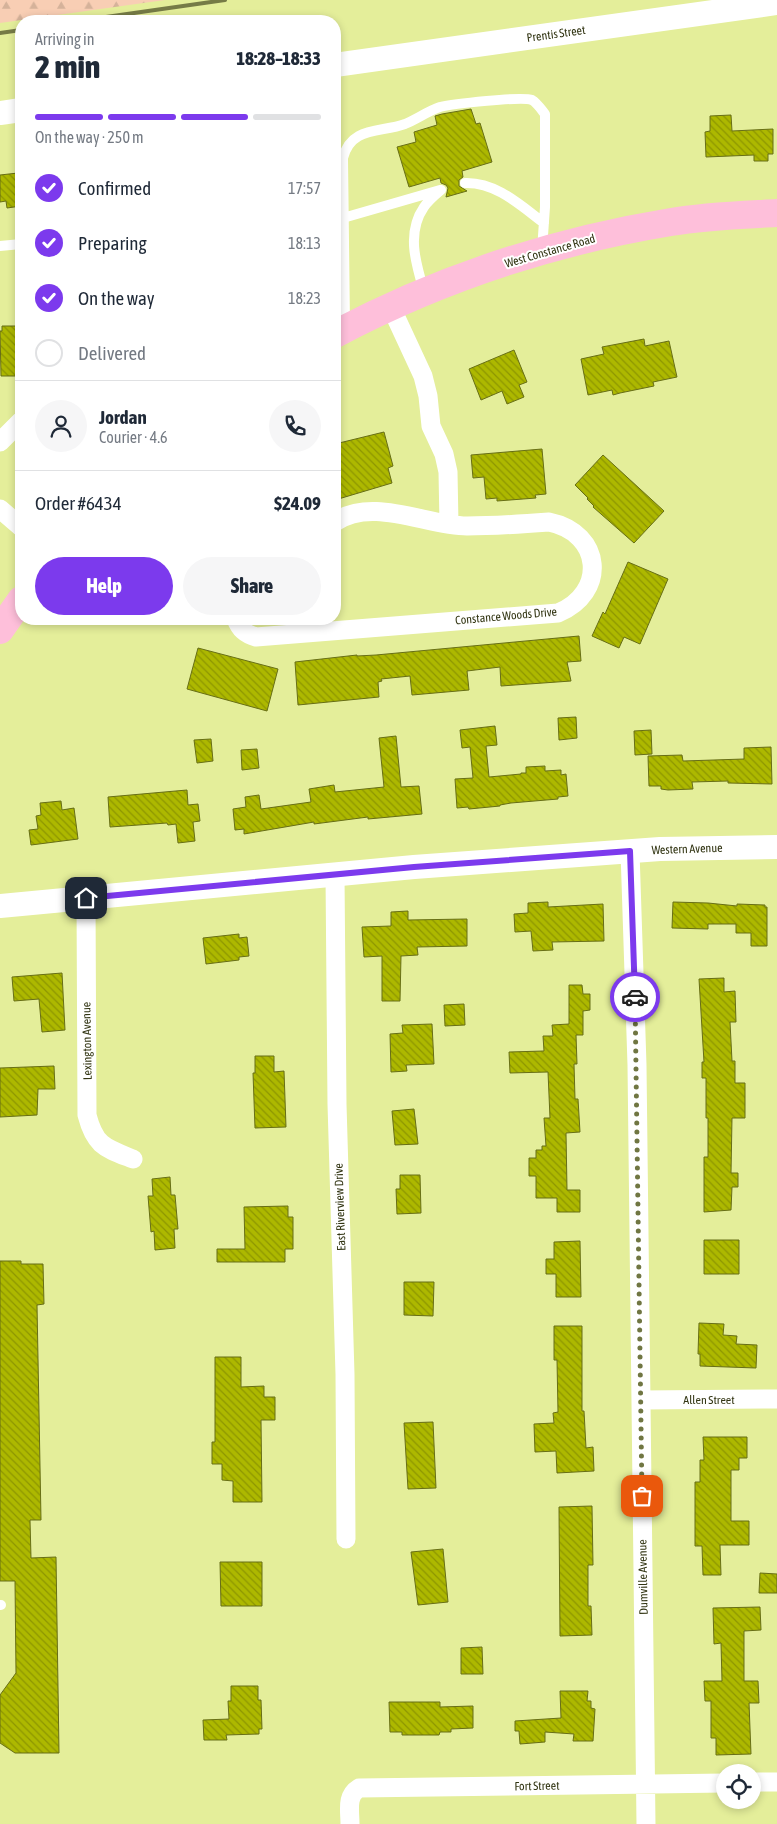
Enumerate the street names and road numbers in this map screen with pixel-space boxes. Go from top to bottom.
street label: Prentis Street [526,23,587,45]
street label: West Constance Road [503,231,597,271]
street label: Constance Woods Drive [455,605,557,627]
street label: Western Avenue [651,841,723,857]
street label: Lexington Avenue [79,1002,95,1080]
street label: East Riverview Drive [331,1163,349,1251]
street label: Allen Street [683,1393,735,1407]
street label: Dumville Avenue [635,1539,651,1615]
street label: Fort Street [514,1779,560,1793]

